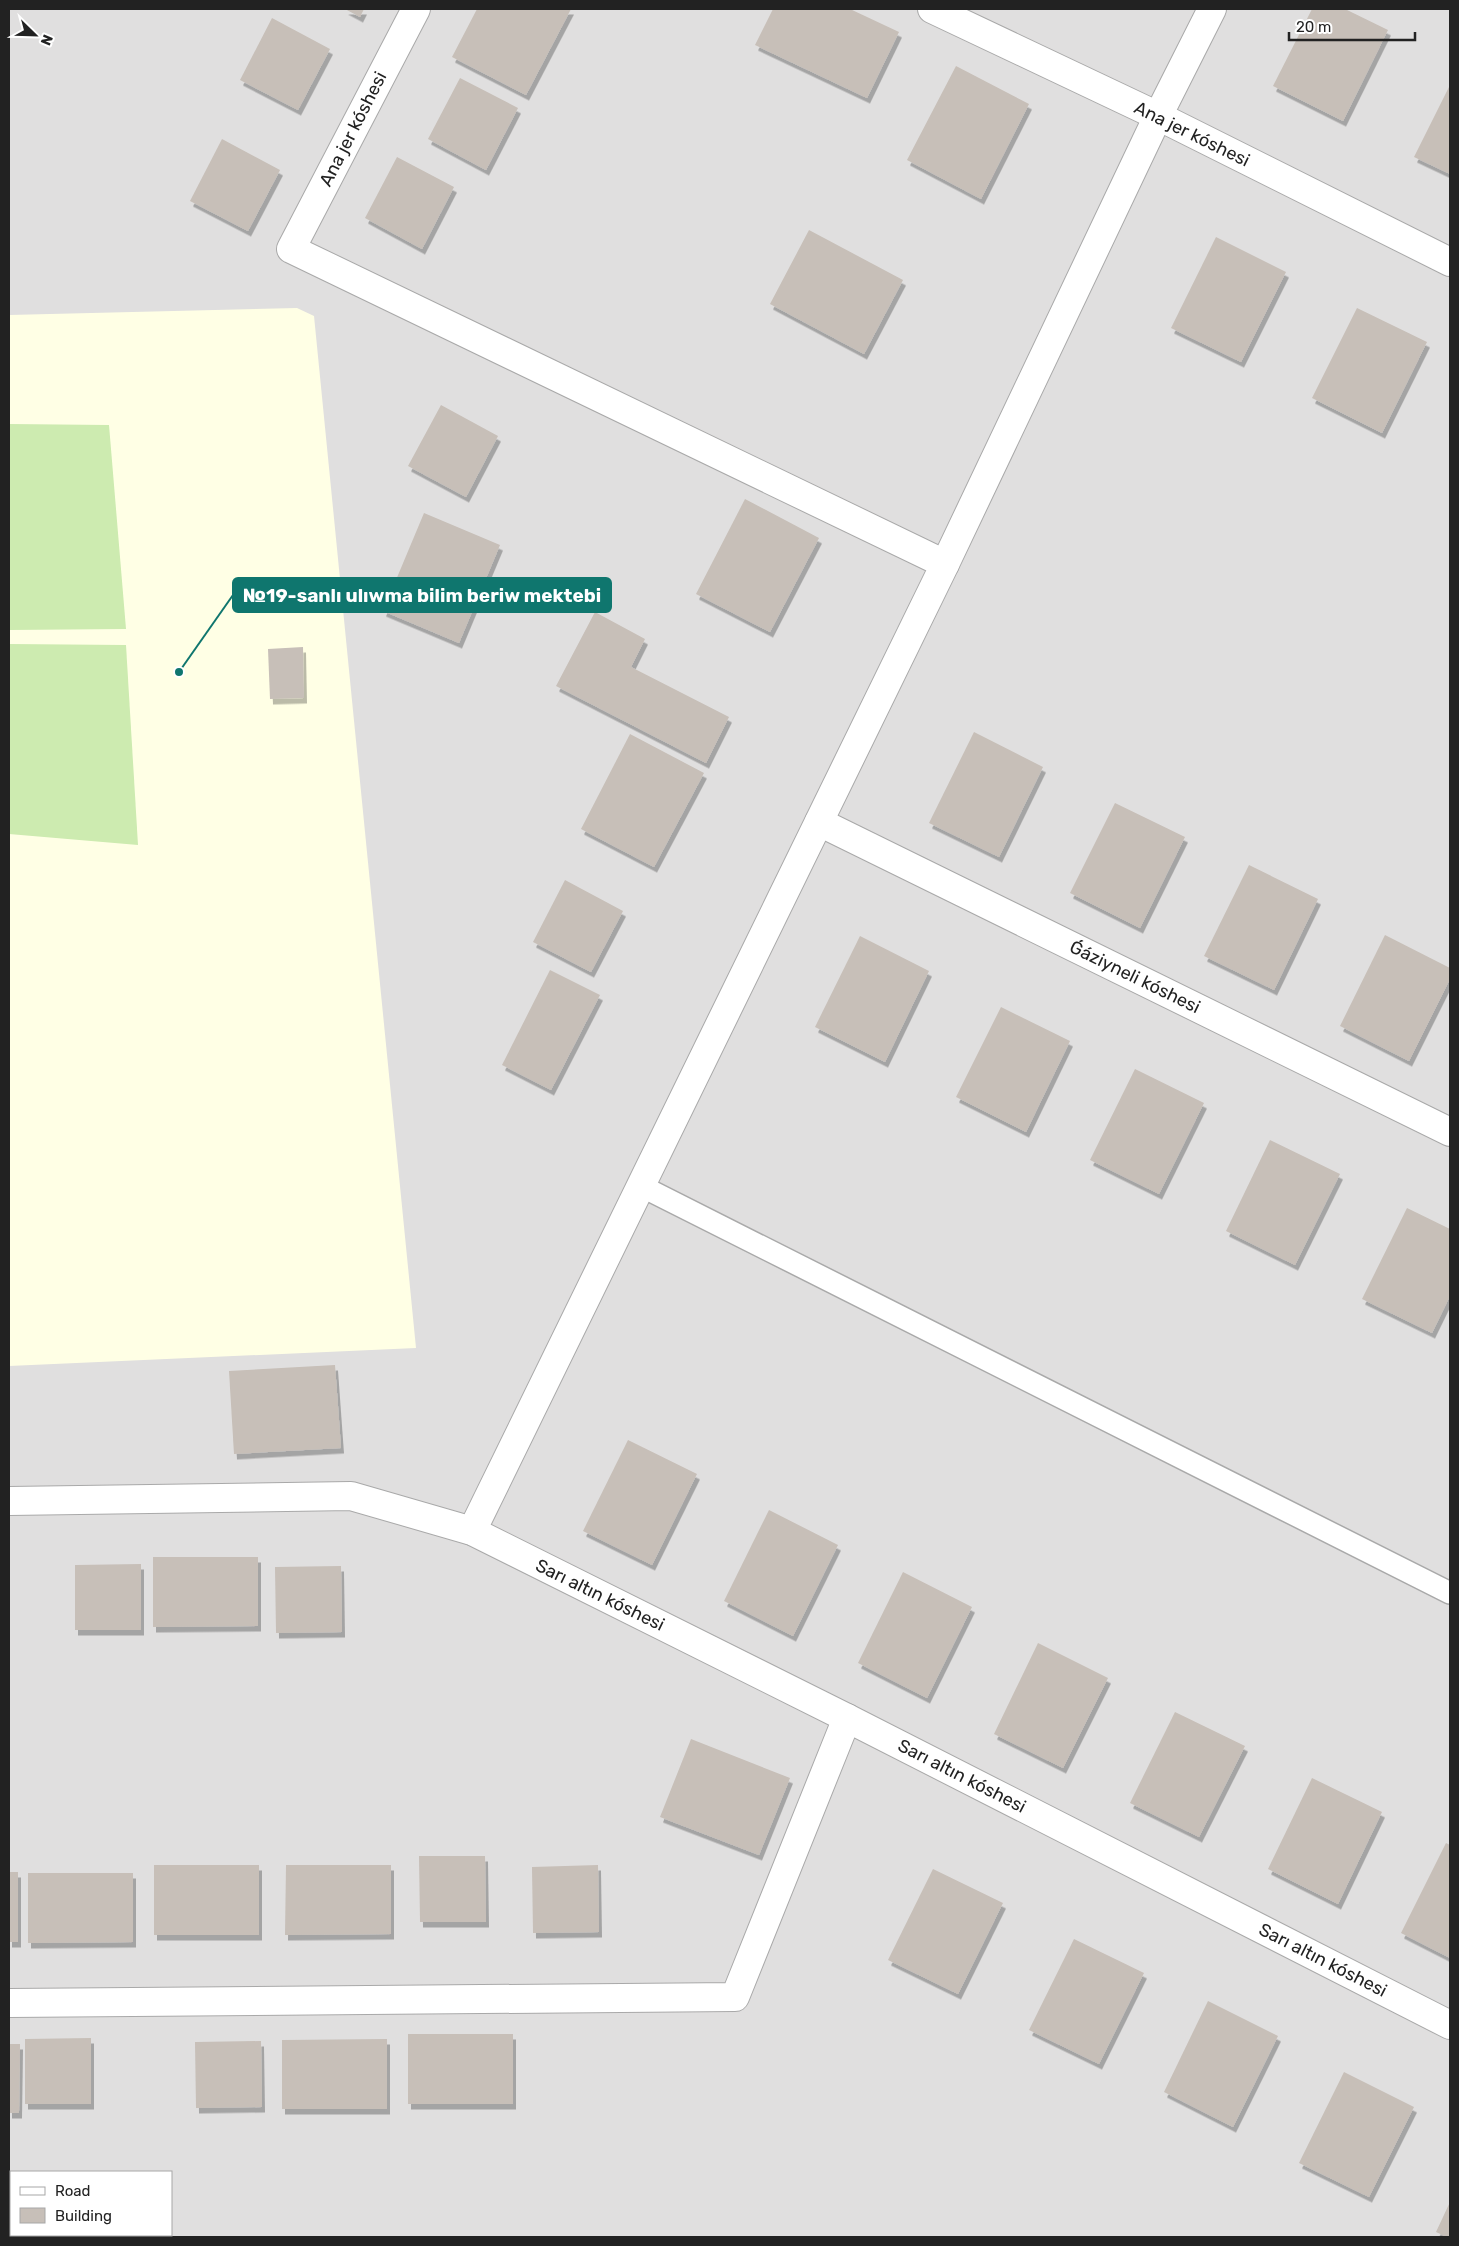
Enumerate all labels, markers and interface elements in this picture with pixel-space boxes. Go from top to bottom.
north arrow [10,10,60,60]
scale bar [1289,10,1415,42]
text: 20 m [1296,18,1331,36]
text: N [37,32,56,48]
street label: Ana jer kóshesi [315,68,391,190]
street label: Ana jer kóshesi [1131,97,1253,171]
callout: №19-sanlı ulıwma bilim beriw mektebi [233,578,611,612]
text: №19-sanlı ulıwma bilim beriw mektebi [243,584,601,607]
street label: Ǵáziyneli kóshesi [1066,936,1204,1018]
street label: Sarı altın kóshesi [532,1554,668,1636]
street label: Sarı altın kóshesi [894,1734,1030,1818]
street label: Sarı altın kóshesi [1255,1918,1391,2002]
legend [10,2171,172,2236]
text: Road [55,2182,91,2200]
text: Building [55,2207,112,2225]

